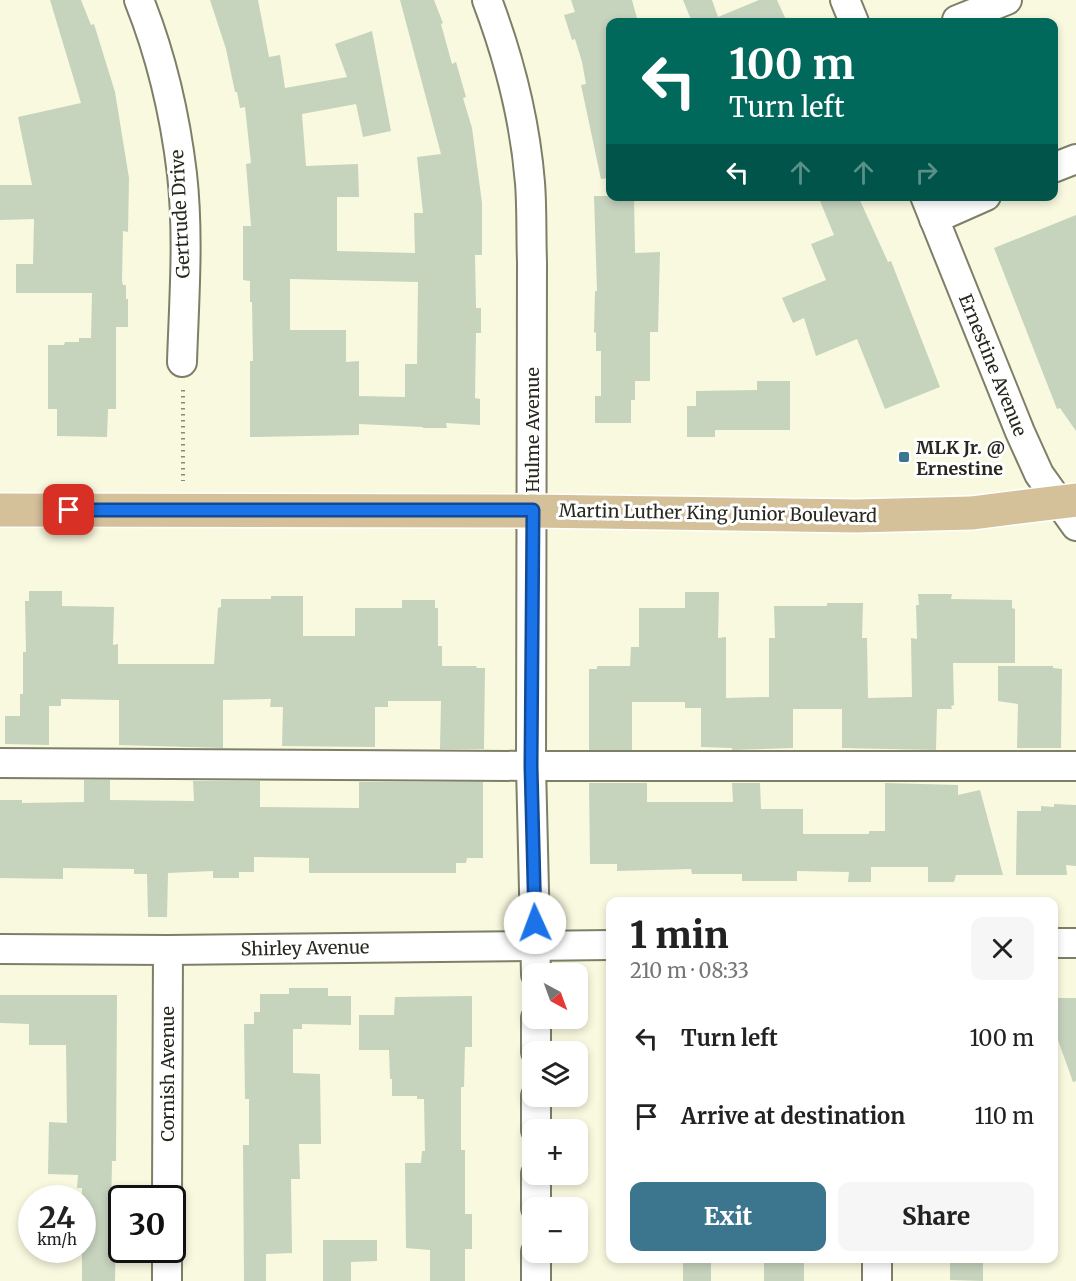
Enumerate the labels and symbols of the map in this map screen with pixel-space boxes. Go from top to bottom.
street label: Gertrude Drive [165,149,195,279]
street label: Ernestine Avenue [954,290,1032,440]
street label: Hulme Avenue [521,367,544,493]
place label: MLK Jr. @ Ernestine [916,436,1005,480]
marker: MLK Jr. @ Ernestine [897,450,911,464]
pin [43,484,94,535]
street label: Martin Luther King Junior Boulevard [559,499,877,527]
position arrow [503,891,567,955]
street label: Shirley Avenue [240,935,370,961]
north arrow [522,963,588,1029]
street label: Cornish Avenue [156,1006,179,1142]
speed limit sign: 30 [108,1185,186,1263]

